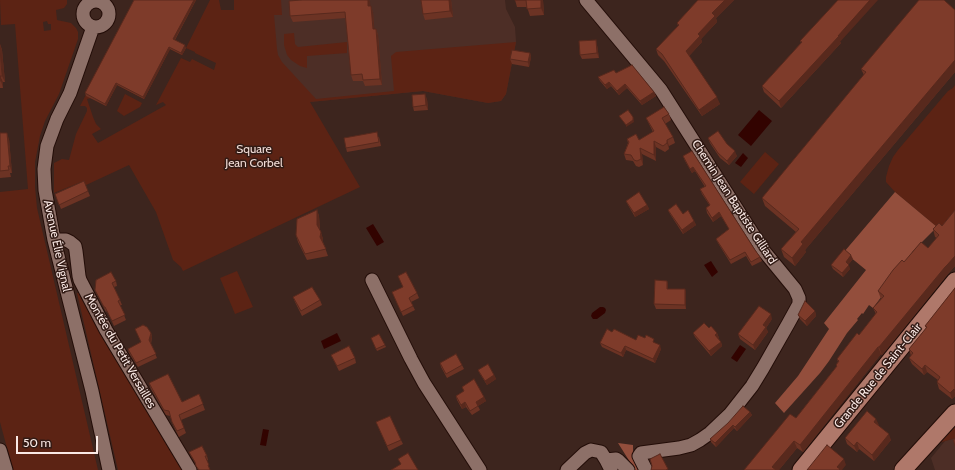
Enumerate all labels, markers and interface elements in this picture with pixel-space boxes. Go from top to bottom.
street label: Chemin Jean Baptiste Gilliard [688,137,780,267]
park label: Square Jean Corbel [225,142,283,170]
street label: Avenue Élie Vignal [40,199,74,293]
street label: Montée du Petit Versailles [81,291,159,411]
street label: Grande Rue de Saint-Clair [831,321,925,431]
scale bar [18,428,100,454]
text: 50 m [23,435,51,450]

